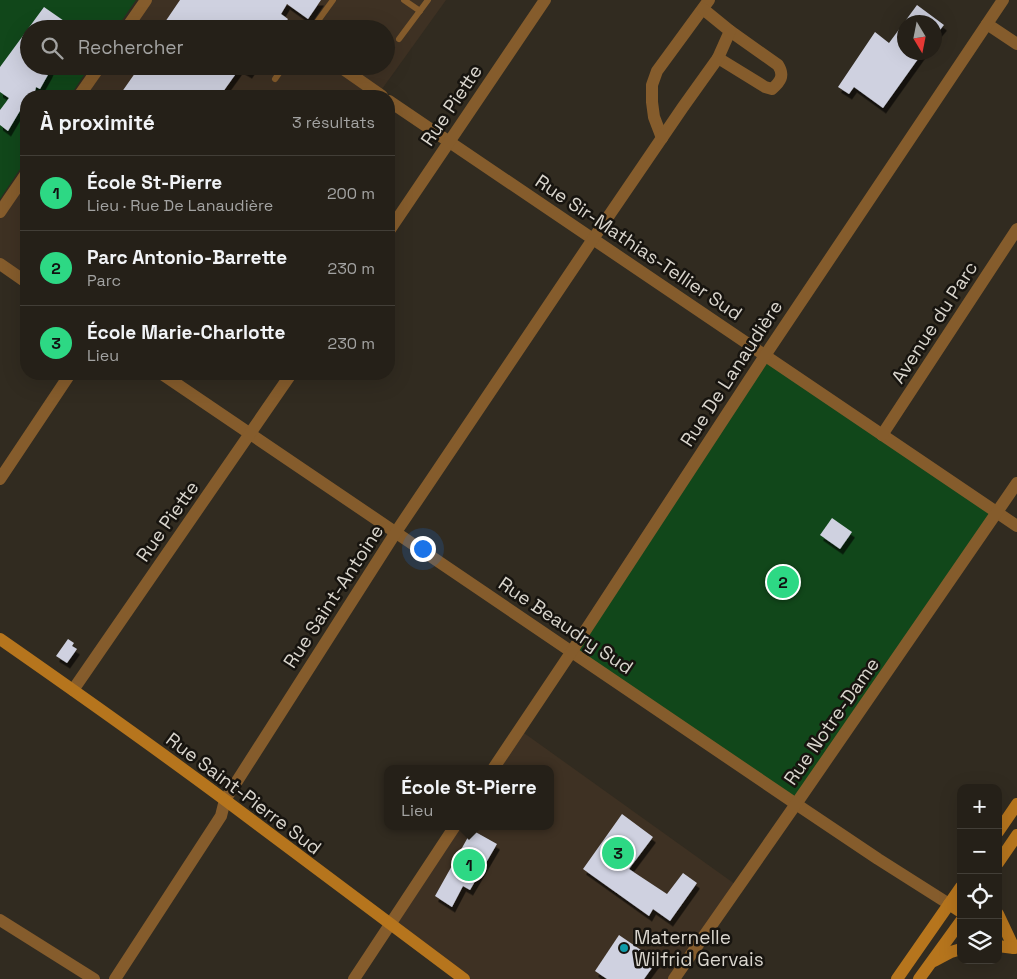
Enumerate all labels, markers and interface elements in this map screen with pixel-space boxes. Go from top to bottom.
north arrow [897,15,942,60]
search box [20,20,395,75]
icon: search [38,34,66,62]
text: Rechercher [78,35,184,60]
street label: Rue Piette [415,60,488,151]
text: À proximité [40,109,155,136]
text: 3 résultats [292,112,375,133]
street label: Rue Sir-Mathias-Tellier Sud [530,169,747,326]
text: École St-Pierre [87,170,222,195]
text: 1 [52,183,60,204]
text: 200 m [327,183,375,204]
text: Lieu · Rue De Lanaudière [87,195,273,216]
text: Parc Antonio-Barrette [87,245,287,270]
street label: Avenue du Parc [886,256,983,388]
text: 2 [51,258,61,279]
text: 230 m [328,258,375,279]
text: Parc [87,270,121,291]
street label: Rue De Lanaudière [675,295,788,451]
text: École Marie-Charlotte [87,320,286,345]
text: 3 [51,333,61,354]
text: 230 m [328,333,375,354]
text: Lieu [87,345,119,366]
street label: Rue Piette [130,476,204,567]
street label: Rue Saint-Antoine [278,520,389,673]
your location [410,536,436,562]
pin: 2 [767,563,799,601]
street label: Rue Beaudry Sud [494,571,638,680]
street label: Rue Notre-Dame [778,653,885,790]
street label: Rue Saint-Pierre Sud [161,727,326,860]
popup [384,765,554,830]
text: École St-Pierre [401,775,537,800]
map controls [957,784,1002,964]
button: + [957,784,1002,829]
text: Lieu [401,800,433,821]
button: − [957,829,1002,874]
pin: 3 [602,834,634,872]
pin: 1 [453,846,485,884]
button: locate [957,874,1002,919]
button: layers [957,919,1002,964]
place label: Maternelle Wilfrid Gervais [634,925,764,972]
marker: Maternelle Wilfrid Gervais [618,942,630,954]

